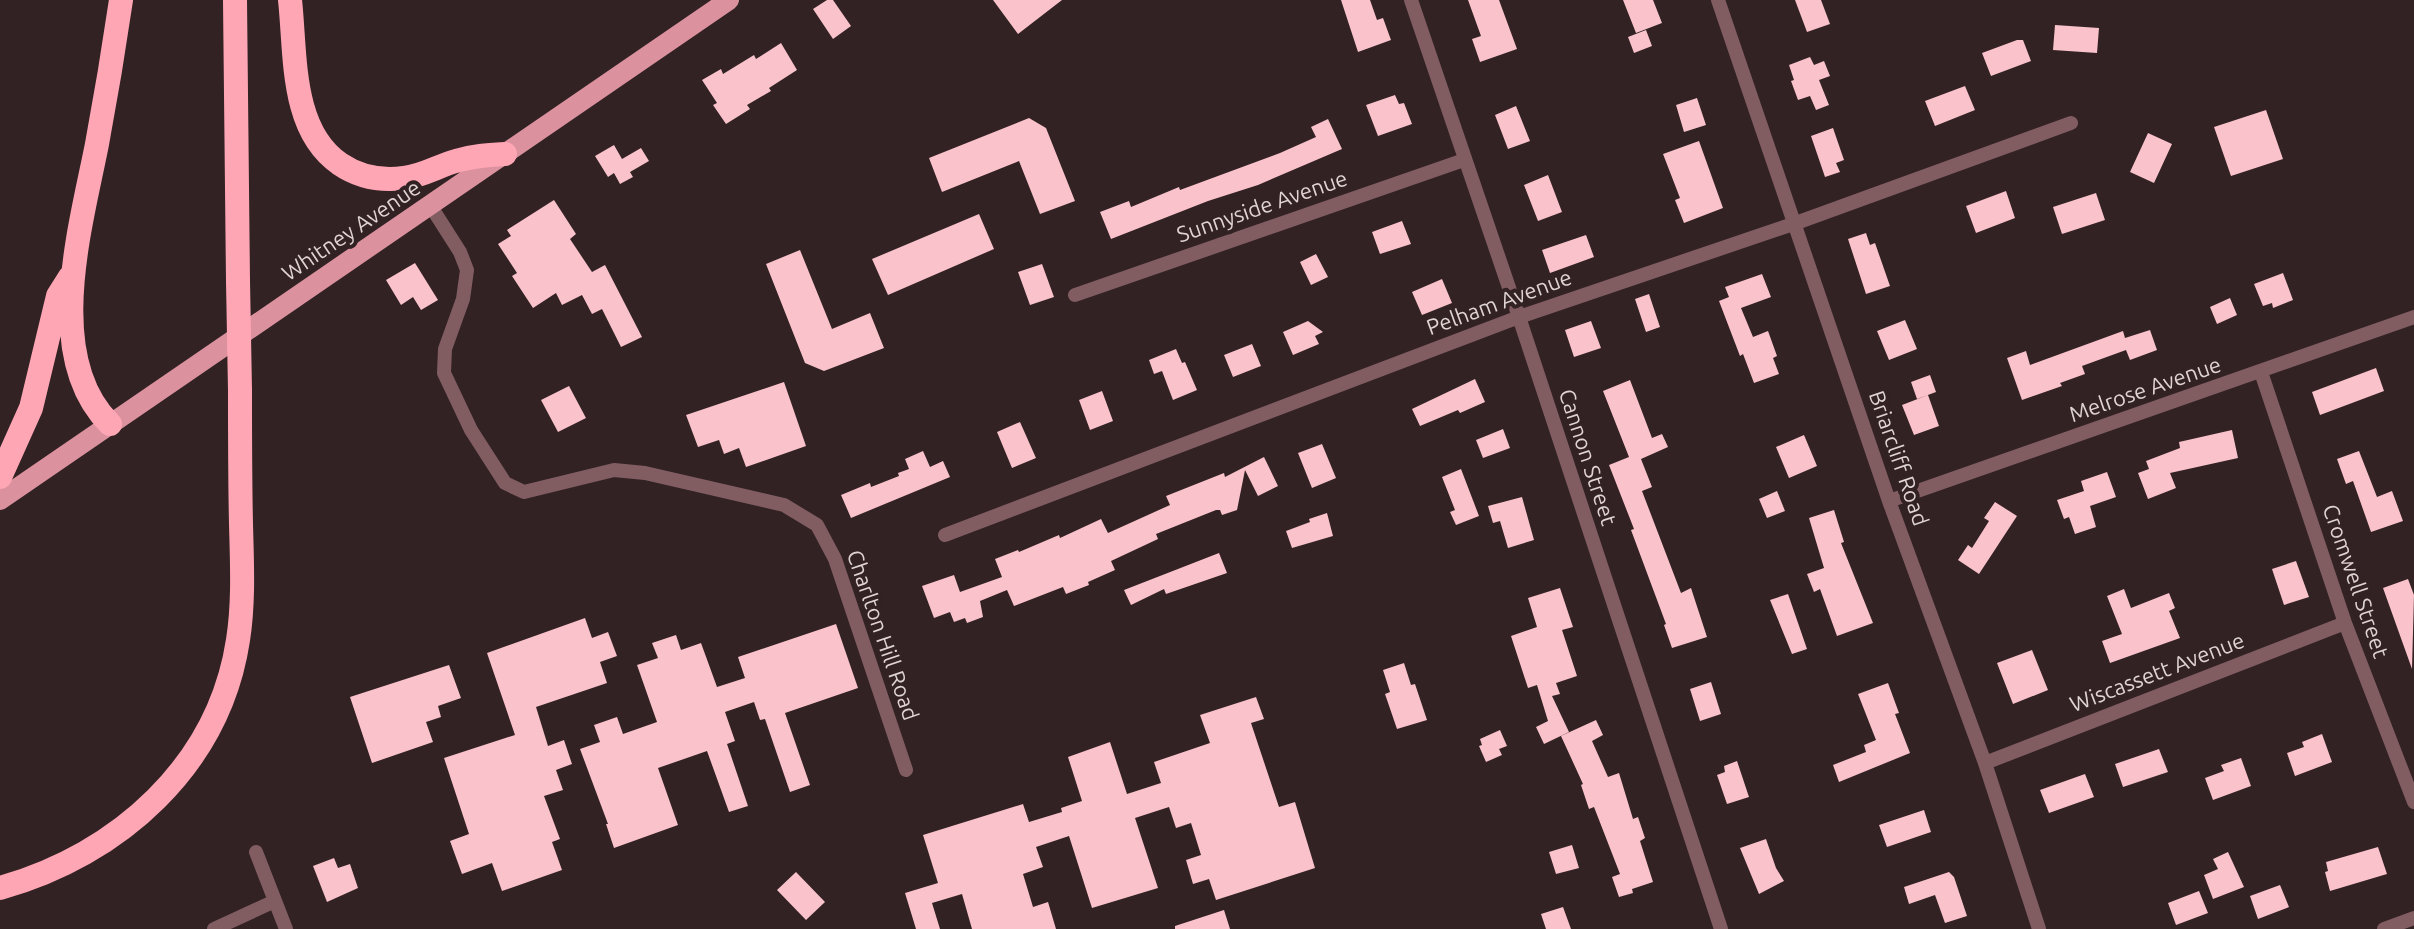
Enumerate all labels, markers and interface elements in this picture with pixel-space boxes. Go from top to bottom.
street label: Sunnyside Avenue [1173,165,1350,246]
street label: Whitney Avenue [277,174,425,285]
street label: Pelham Avenue [1423,264,1575,339]
street label: Melrose Avenue [2066,351,2224,426]
street label: Cannon Street [1555,386,1622,528]
street label: Briarcliff Road [1865,387,1934,529]
street label: Cromwell Street [2318,501,2395,661]
street label: Charlton Hill Road [843,546,924,723]
street label: Wiscassett Avenue [2066,627,2248,716]

